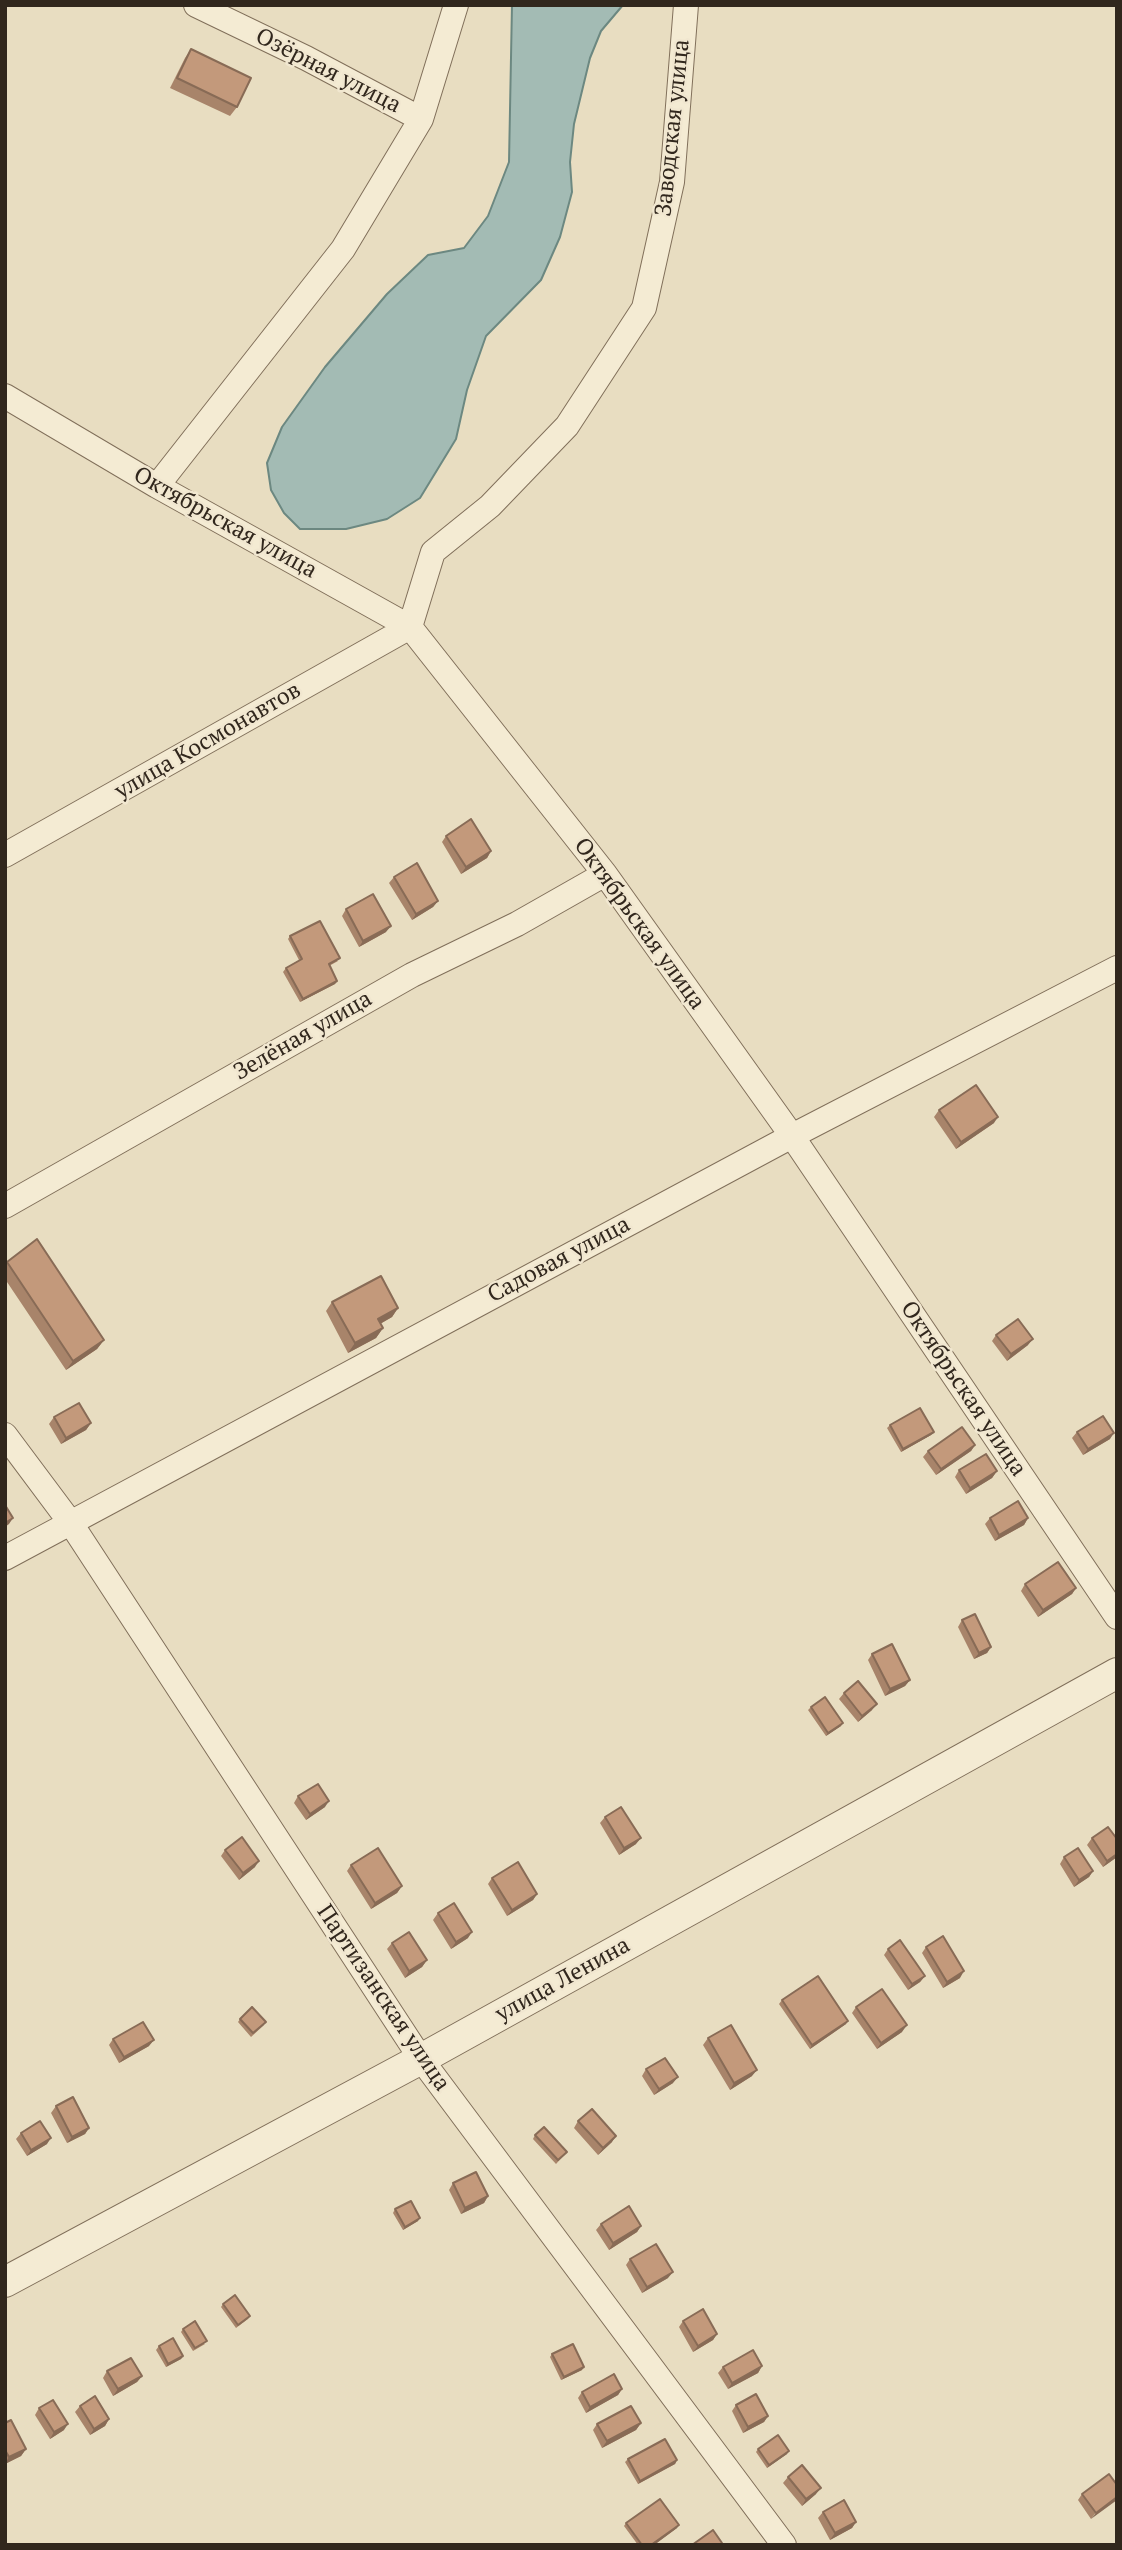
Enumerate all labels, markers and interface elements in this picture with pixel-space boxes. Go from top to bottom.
street label: Озёрная улица [251,23,405,119]
street label: Заводская улица [650,38,696,218]
street label: Октябрьская улица [129,461,321,585]
street label: улица Космонавтов [110,677,306,805]
street label: Октябрьская улица [568,833,710,1015]
street label: Зелёная улица [229,985,377,1087]
street label: Садовая улица [483,1211,635,1309]
street label: Октябрьская улица [894,1296,1032,1482]
street label: Партизанская улица [310,1900,456,2096]
street label: улица Ленина [491,1932,635,2028]

